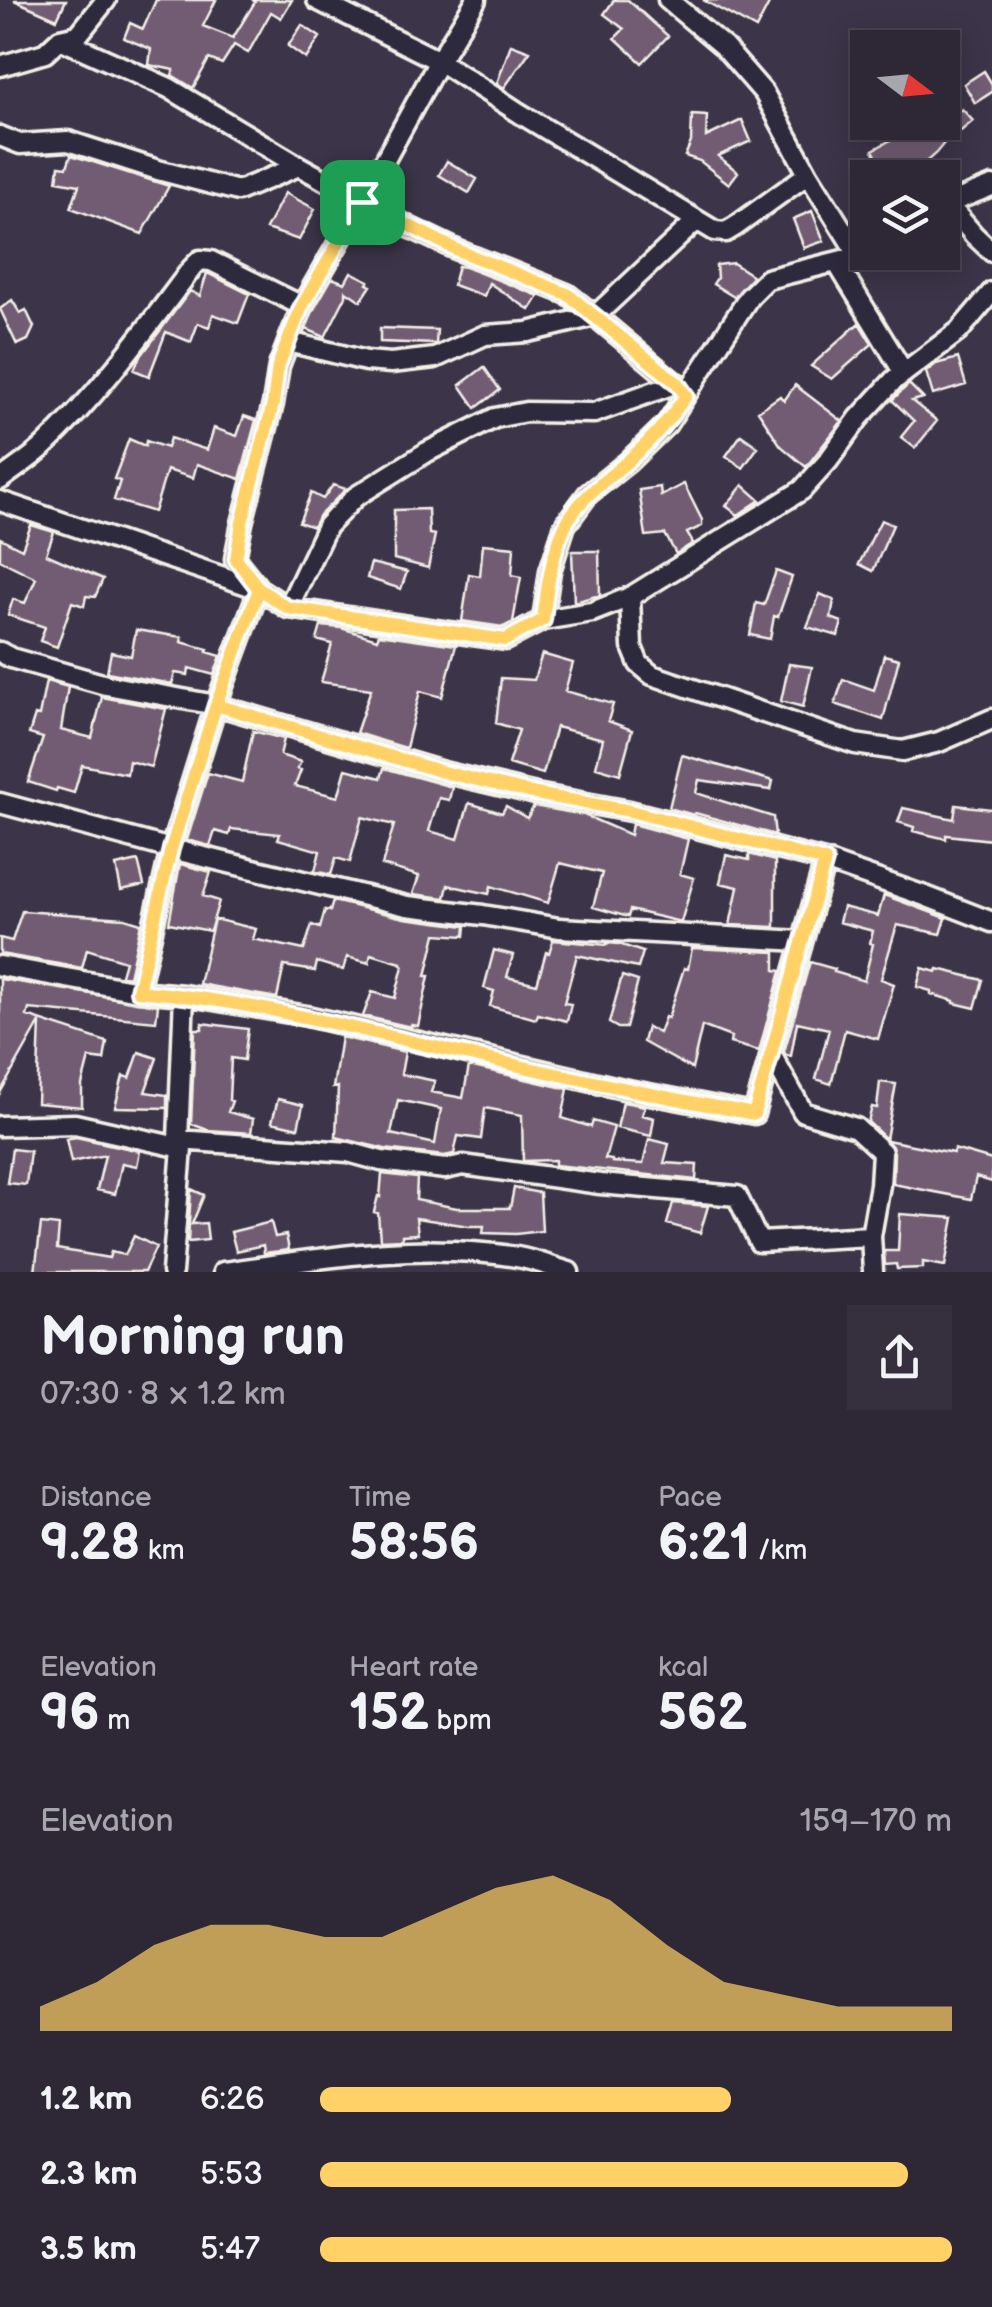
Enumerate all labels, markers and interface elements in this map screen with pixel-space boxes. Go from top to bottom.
north arrow [850,30,960,140]
map controls [850,30,960,270]
pin [320,160,405,245]
button: layers [850,160,960,270]
icon: arrive [335,175,390,230]
text: Morning run [40,1304,345,1371]
button: share [847,1305,952,1410]
text: 07:30 · 8 × 1.2 km [40,1375,286,1414]
text: Distance [40,1481,152,1514]
text: Time [349,1481,411,1514]
text: Pace [658,1481,722,1514]
text: 9.28 [40,1514,140,1574]
text: 58:56 [349,1514,479,1574]
text: 6:21 [658,1514,750,1574]
text: km [140,1534,185,1567]
text: /km [750,1534,807,1567]
text: Elevation [40,1651,157,1684]
text: Heart rate [349,1651,478,1684]
text: kcal [658,1651,708,1684]
text: 96 [40,1684,100,1744]
text: 152 [349,1684,429,1744]
text: 562 [658,1684,747,1744]
text: m [100,1704,130,1737]
text: bpm [429,1704,492,1737]
text: Elevation [40,1802,173,1841]
text: 159–170 m [800,1802,952,1841]
text: 1.2 km [40,2080,132,2119]
text: 6:26 [200,2080,264,2119]
text: 2.3 km [40,2155,138,2194]
text: 5:53 [200,2155,263,2194]
text: 3.5 km [40,2230,137,2269]
text: 5:47 [200,2230,260,2269]

